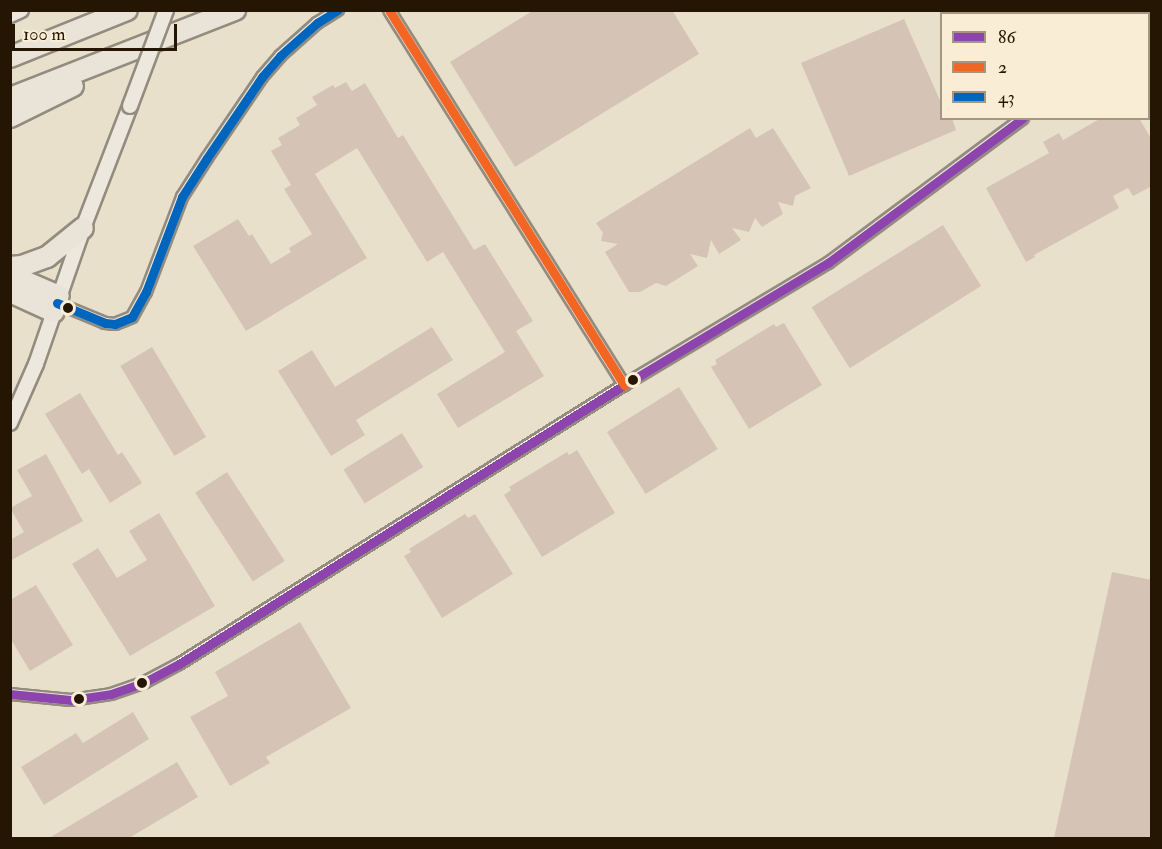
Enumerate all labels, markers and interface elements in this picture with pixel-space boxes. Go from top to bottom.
scale bar [15,12,180,50]
legend [940,12,1150,120]
text: 100 m [23,23,66,46]
text: 86 [998,26,1016,49]
text: 2 [998,56,1007,79]
text: 43 [998,86,1015,109]
unlabelled marker [62,302,74,314]
unlabelled marker [627,374,639,386]
unlabelled marker [136,677,148,689]
unlabelled marker [73,693,85,705]

